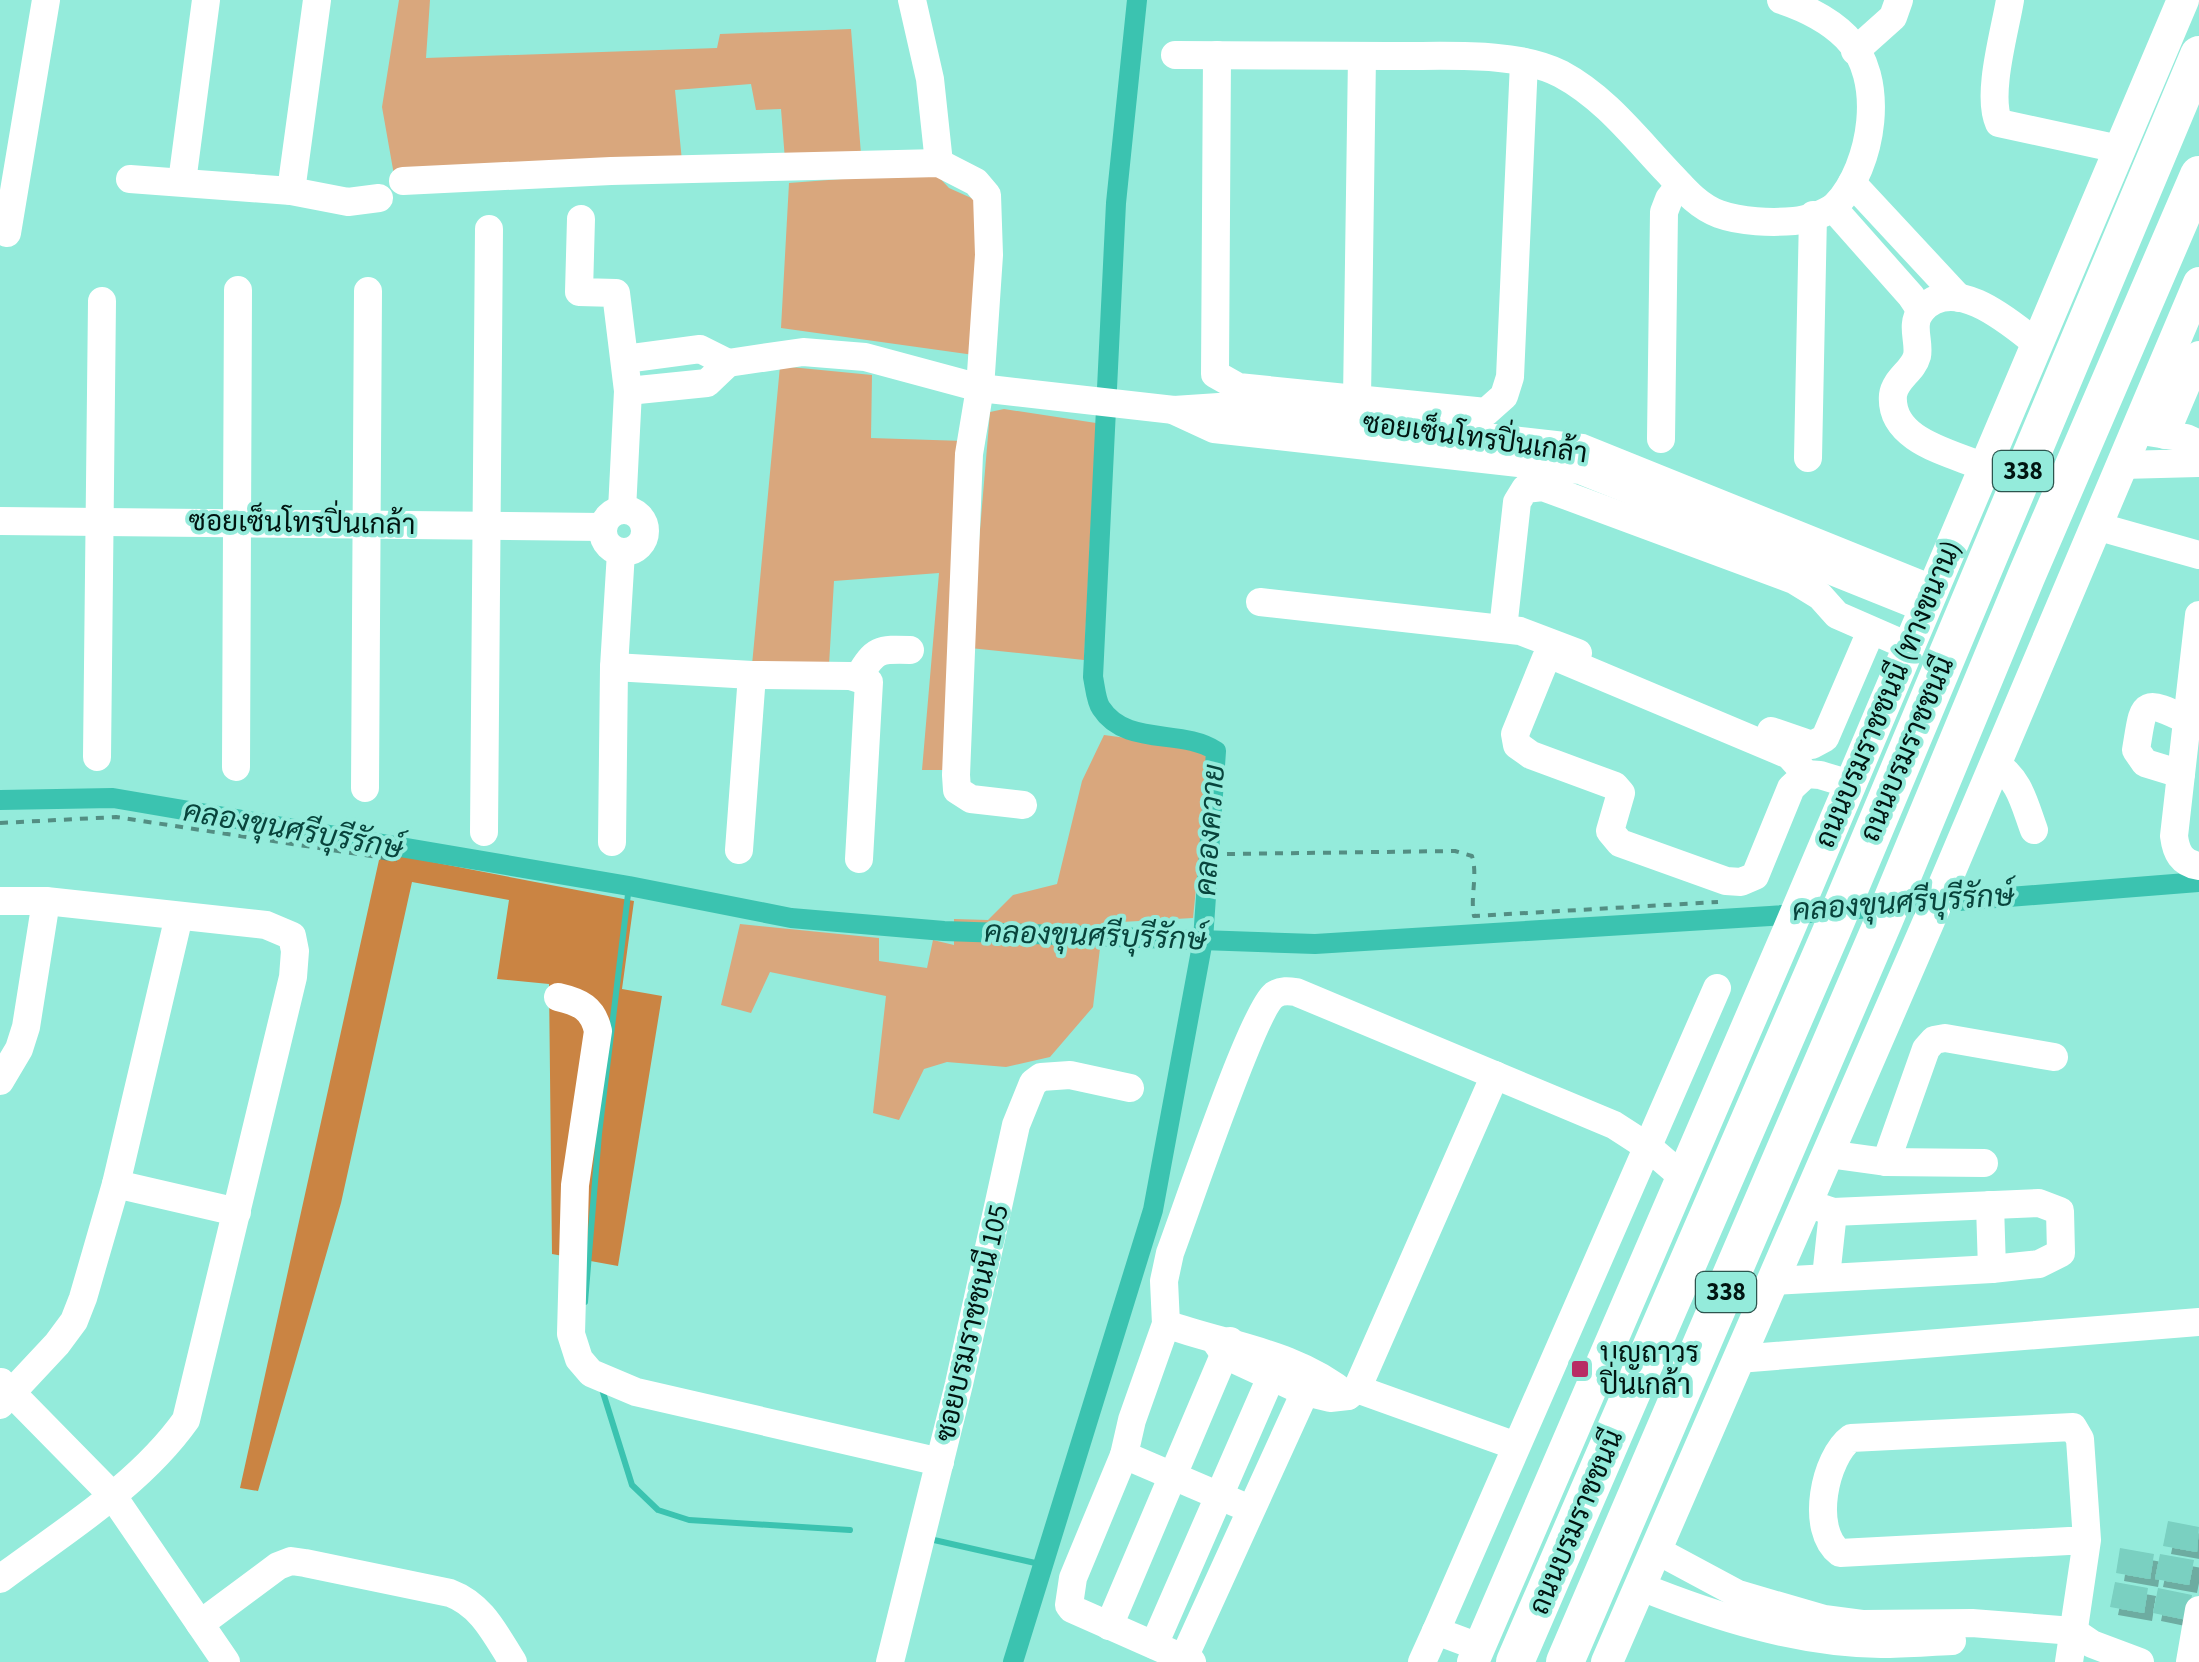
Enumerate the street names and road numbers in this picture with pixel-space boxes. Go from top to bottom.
street label: ซอยเซ็นโทรปิ่นเกล้า [1360,399,1591,474]
road number: 338 [1993,451,2053,491]
street label: ซอยเซ็นโทรปิ่นเกล้า [188,497,416,545]
street label: ถนนบรมราชชนนี (ทางขนาน) [1808,535,1968,853]
street label: ถนนบรมราชชนนี [1853,652,1961,846]
street label: ซอยบรมราชชนนี 105 [925,1200,1019,1446]
road number: 338 [1696,1272,1756,1312]
street label: ถนนบรมราชชนนี [1519,1423,1633,1621]

